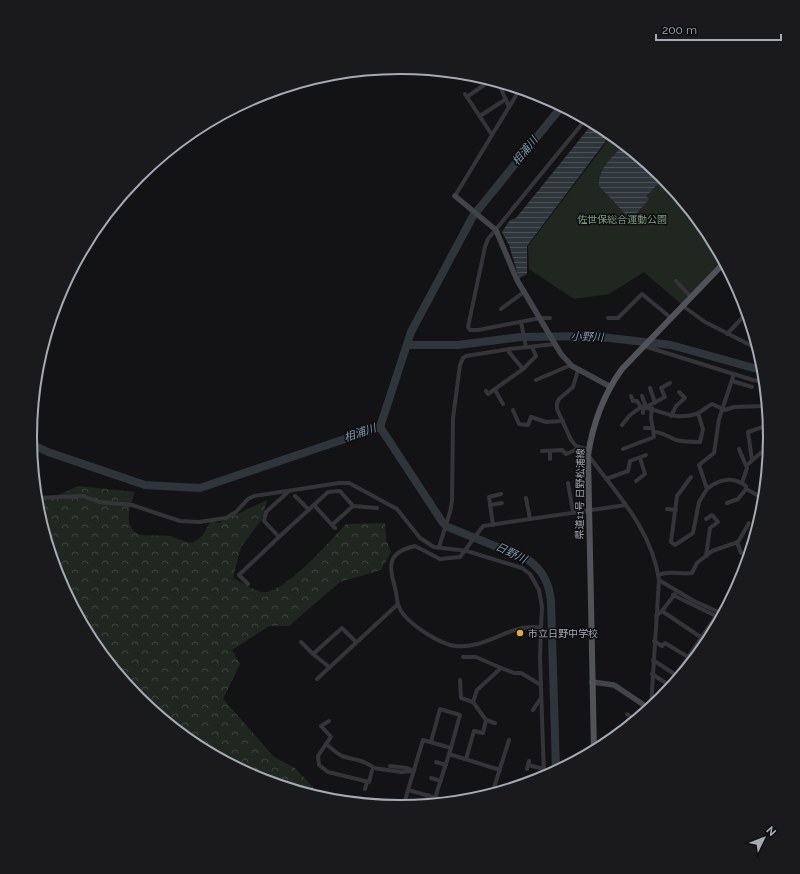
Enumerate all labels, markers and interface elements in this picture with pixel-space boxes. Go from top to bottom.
scale bar [656,16,781,42]
text: 200 m [662,23,697,37]
water label: 相浦川 [510,133,541,168]
park label: 佐世保総合運動公園 [577,214,667,225]
water label: 小野川 [570,330,605,344]
water label: 相浦川 [342,421,379,445]
street label: 県道11号 日野松浦線 [574,448,586,540]
water label: 日野川 [493,540,530,567]
marker: 市立日野中学校 [515,628,525,638]
place label: 市立日野中学校 [528,628,598,639]
north arrow [744,818,784,858]
text: N [763,824,779,839]

